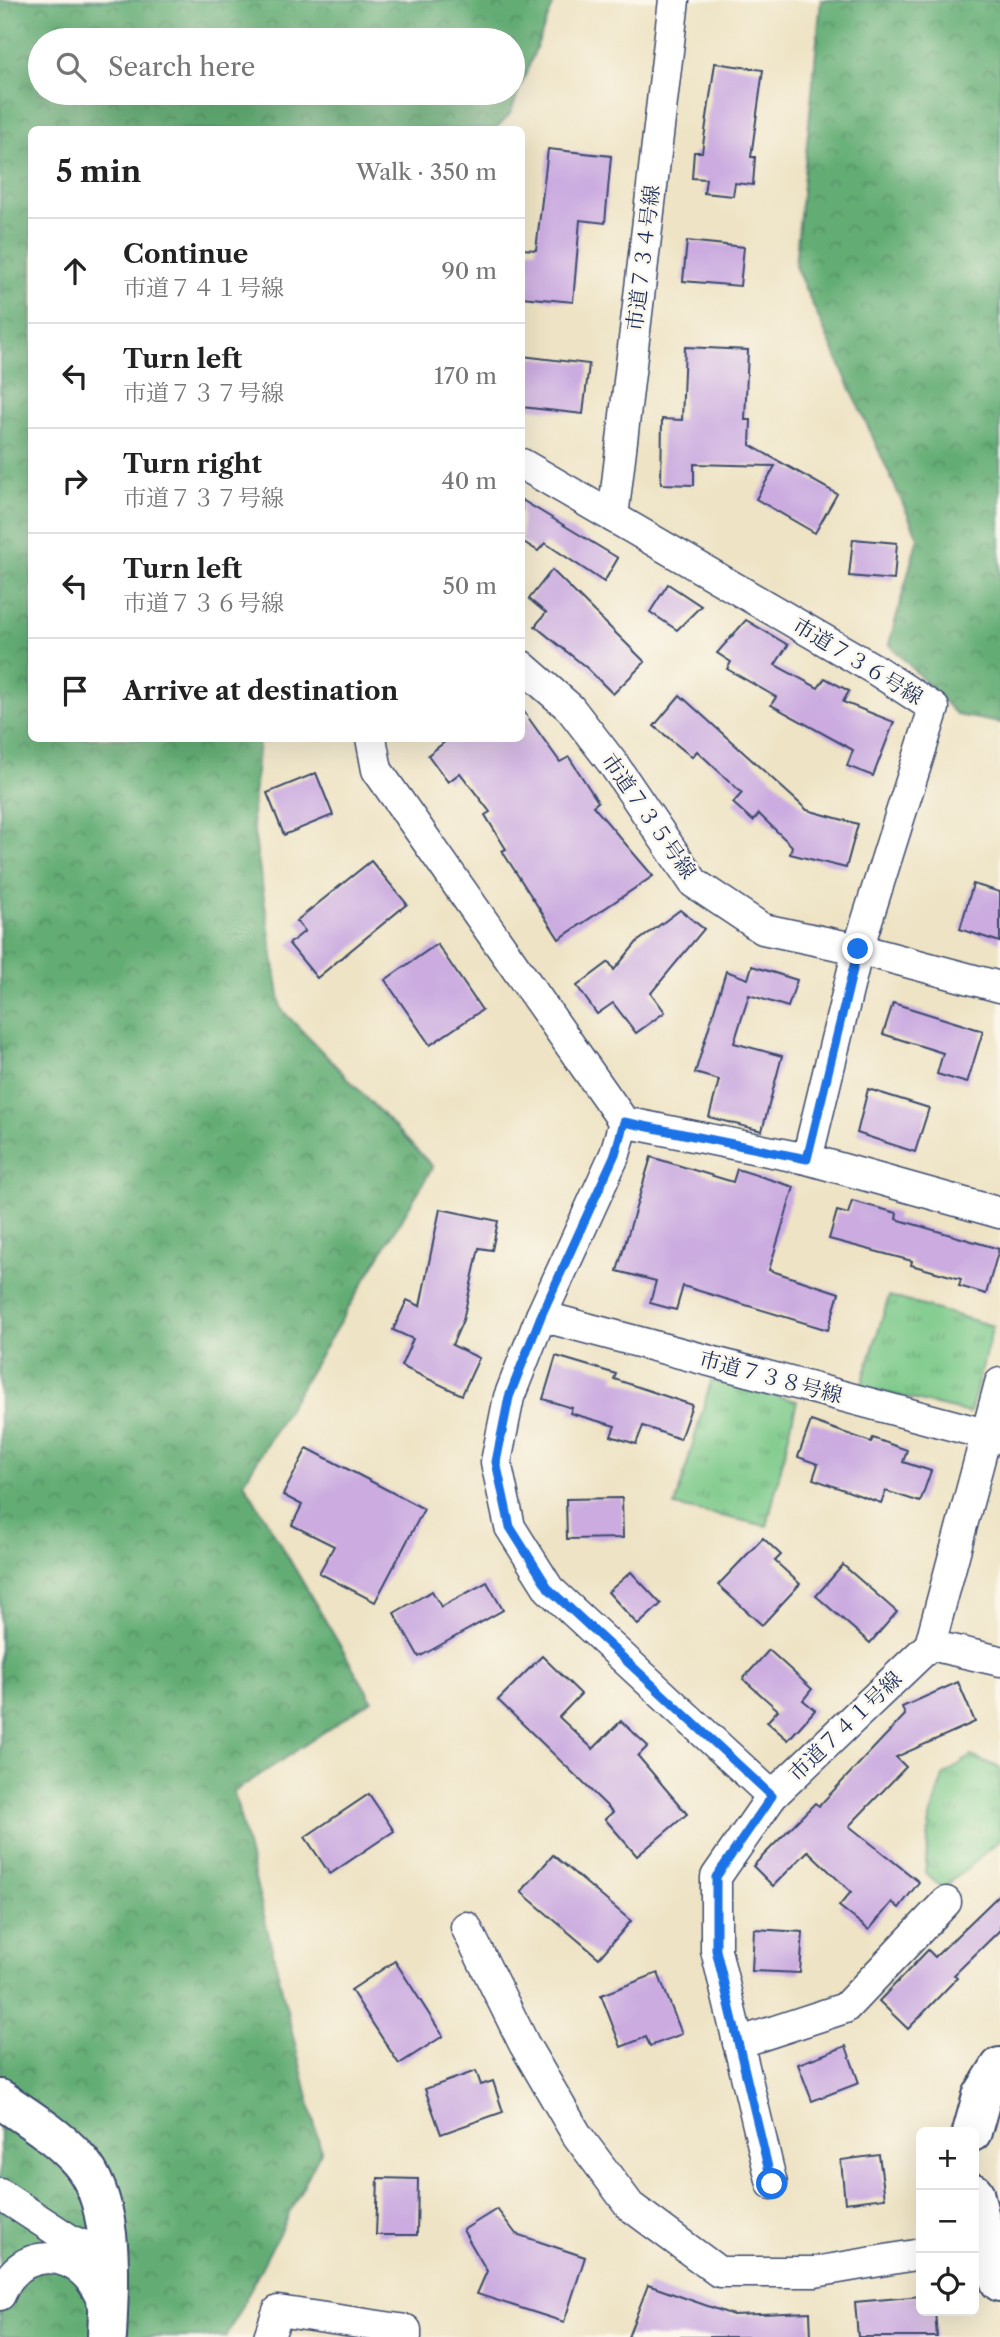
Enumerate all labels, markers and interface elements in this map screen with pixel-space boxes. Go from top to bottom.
search box [28,28,525,105]
icon: search [52,48,90,86]
text: Search here [108,51,255,83]
text: 5 min [56,153,141,190]
text: Walk · 350 m [356,158,497,186]
street label: 市道７３４号線 [622,184,664,332]
text: Continue [123,238,248,270]
icon: ahead [56,252,94,290]
text: 90 m [441,257,497,285]
text: 市道７４１号線 [123,274,284,302]
text: Turn left [123,343,242,375]
icon: left [56,357,94,395]
text: 170 m [434,362,497,390]
text: 市道７３７号線 [123,379,284,407]
text: Turn right [123,448,262,480]
icon: right [56,462,94,500]
text: 40 m [442,467,497,495]
text: 市道７３７号線 [123,484,284,512]
text: Turn left [123,553,242,585]
icon: left [56,567,94,605]
text: 50 m [442,572,497,600]
text: 市道７３６号線 [123,589,284,617]
street label: 市道７３６号線 [789,612,927,710]
icon: arrive [56,672,94,710]
text: Arrive at destination [123,675,398,707]
street label: 市道７３５号線 [597,749,701,883]
route end [842,933,873,964]
street label: 市道７３８号線 [697,1346,845,1408]
street label: 市道７４１号線 [783,1666,907,1786]
map controls [916,2127,979,2316]
button: + [916,2127,979,2190]
route start [756,2168,787,2199]
button: − [916,2190,979,2253]
button: locate [916,2253,979,2316]

